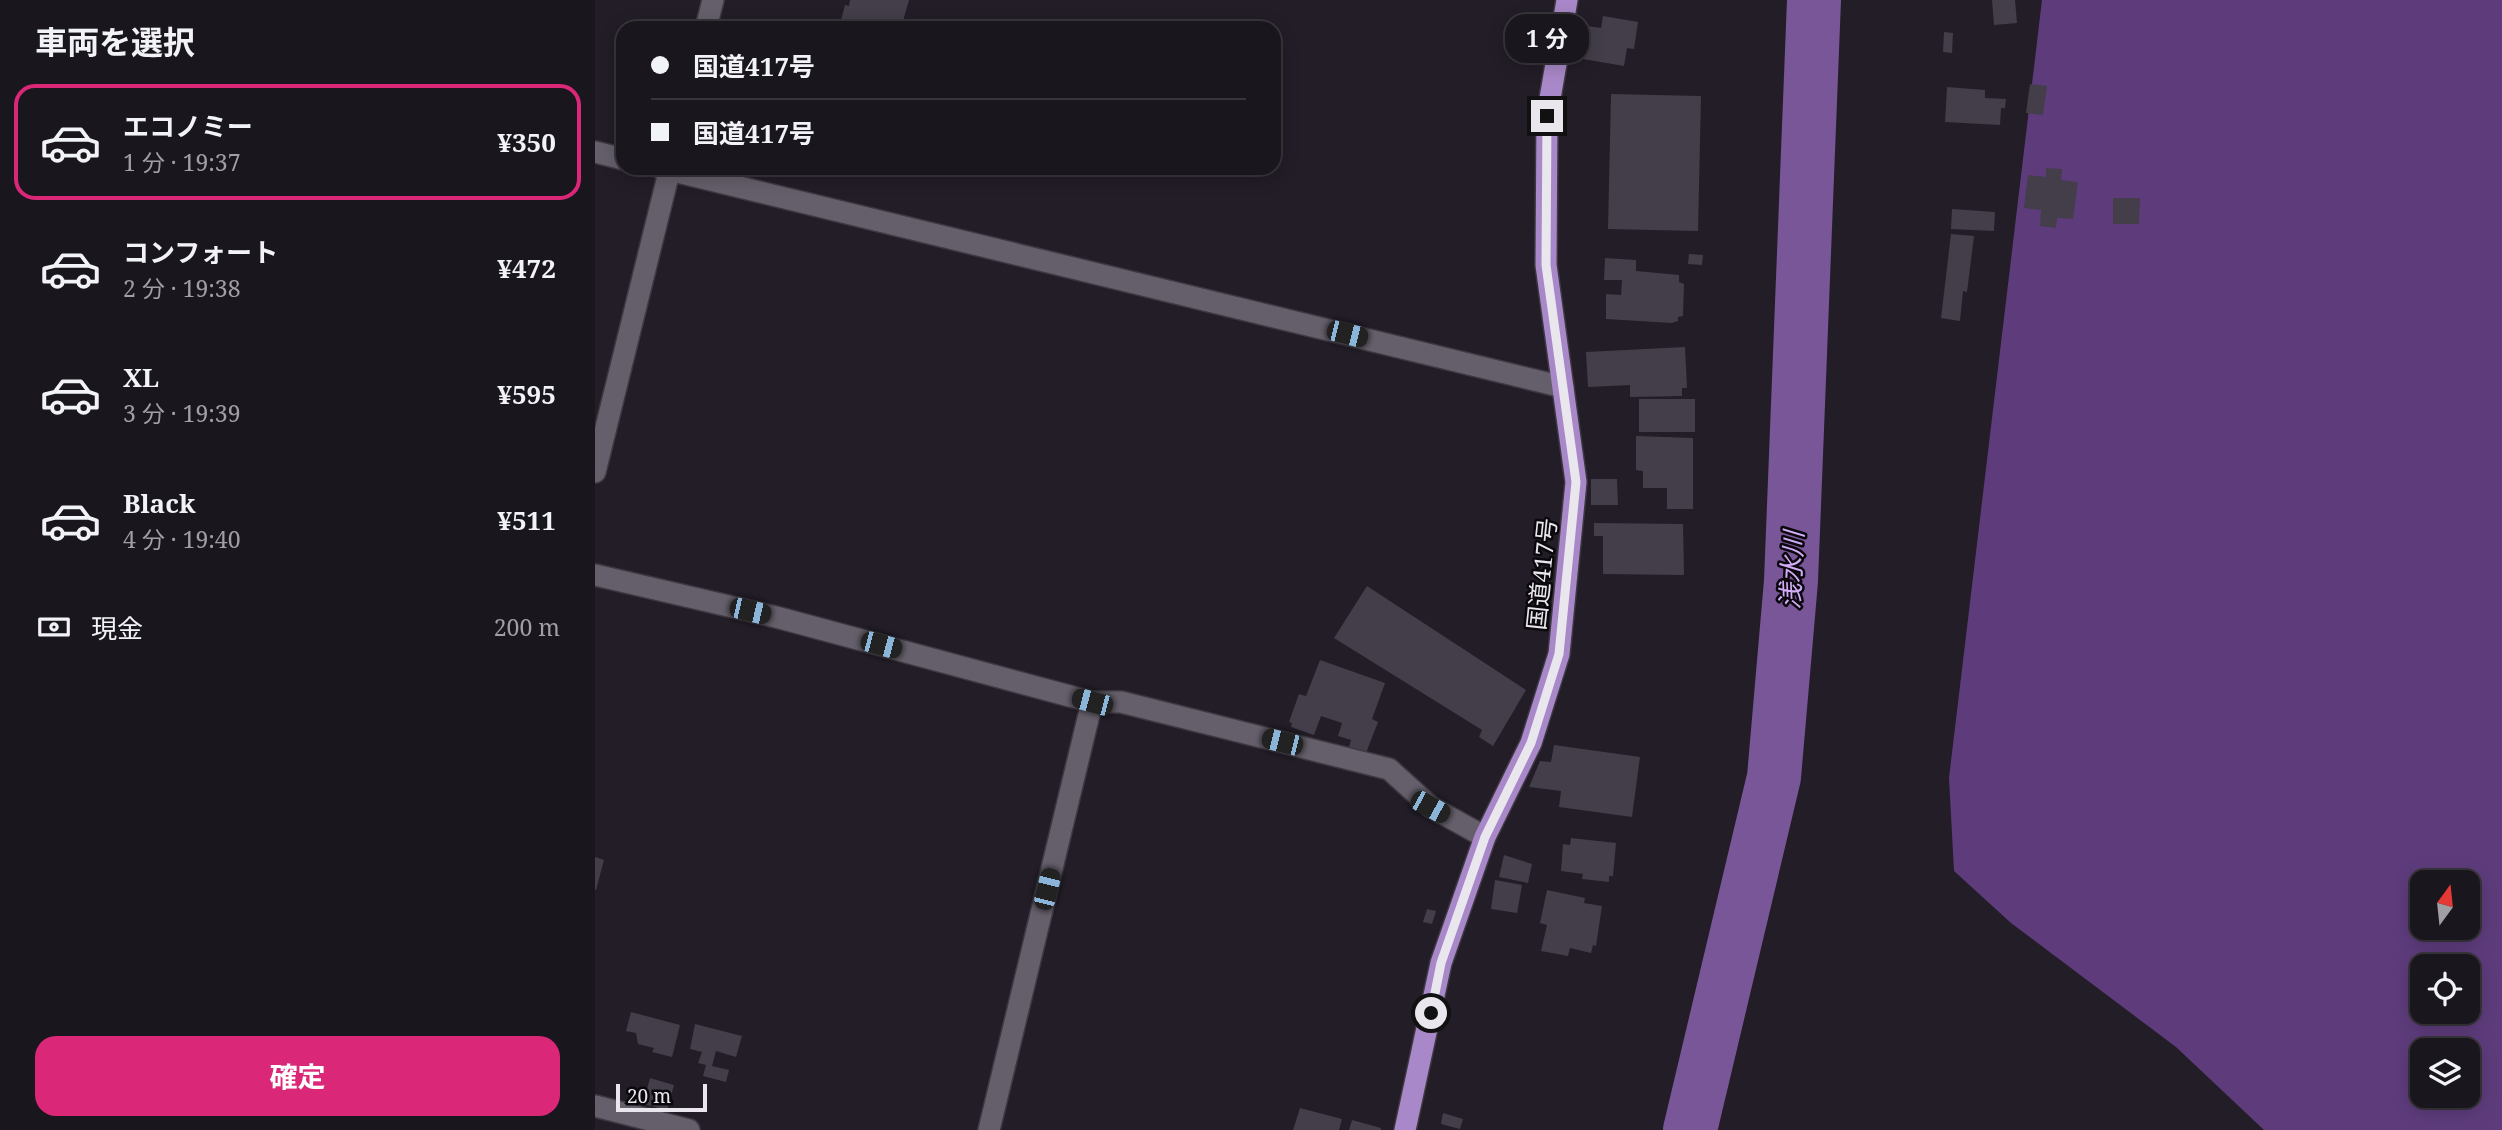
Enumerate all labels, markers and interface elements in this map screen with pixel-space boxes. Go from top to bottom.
callout: 1 分 [1505,15,1589,64]
text: 車両を選択 [35,20,195,63]
text: 1 分 [1526,22,1568,54]
text: 国道417号 [693,48,815,84]
route end [1531,100,1563,132]
text: エコノミー [123,108,253,144]
icon: car [39,111,102,174]
text: 国道417号 [693,115,815,151]
text: ¥350 [497,124,556,160]
text: 1 分 · 19:37 [123,146,241,178]
text: コンフォート [123,234,278,270]
icon: car [39,237,102,300]
text: ¥472 [497,250,556,286]
text: 2 分 · 19:38 [123,272,241,304]
car [1325,319,1370,349]
text: XL [123,359,159,395]
icon: car [39,363,102,426]
text: ¥595 [497,376,556,412]
text: 3 分 · 19:39 [123,397,241,429]
text: Black [123,485,196,521]
icon: car [39,489,102,552]
text: ¥511 [497,502,556,538]
street label: 国道417号 [1519,516,1563,632]
text: 4 分 · 19:40 [123,523,241,555]
water label: 浅水川 [1771,527,1811,610]
car [728,596,773,626]
icon: cash [35,608,73,646]
text: 現金 [91,610,143,646]
text: 200 m [494,611,560,643]
car [858,629,905,661]
car [1069,686,1116,718]
car [1260,727,1305,757]
car [1407,788,1454,826]
car [1032,866,1063,912]
north arrow [2410,870,2480,940]
map controls [2410,870,2480,1108]
button: locate [2410,954,2480,1024]
route start [1415,997,1447,1029]
button: 確定 [35,1036,560,1116]
button: layers [2410,1038,2480,1108]
scale bar [616,1081,707,1113]
text: 20 m [627,1083,671,1109]

